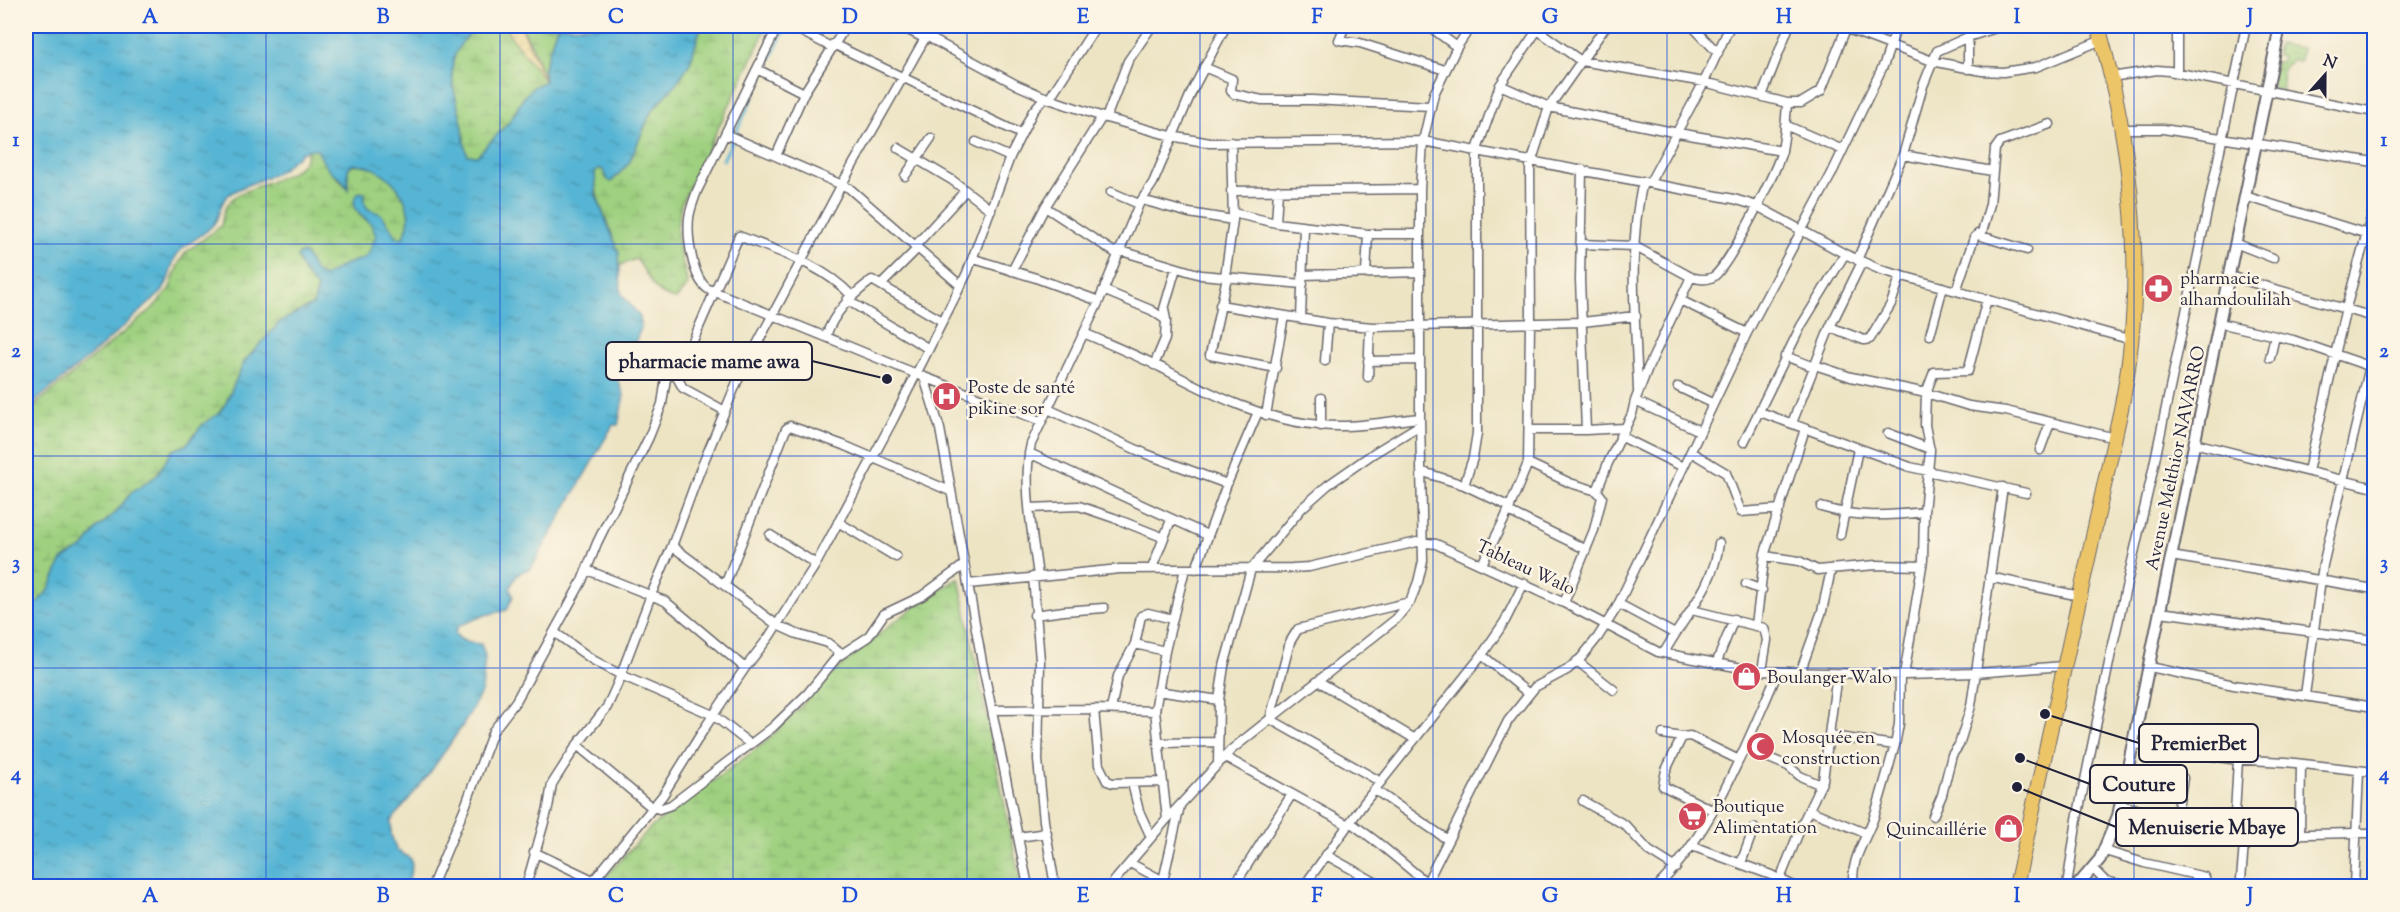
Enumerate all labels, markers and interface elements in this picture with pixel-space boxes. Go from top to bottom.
text: A [142,4,159,33]
text: B [377,4,390,33]
text: C [608,4,624,33]
text: D [842,4,858,33]
text: E [1077,4,1090,33]
text: F [1311,4,1323,33]
text: G [1542,4,1559,33]
text: H [1776,4,1792,33]
text: I [2014,4,2021,33]
text: J [2245,4,2253,33]
north arrow [2295,45,2355,105]
text: N [2319,50,2340,76]
text: 1 [13,127,20,156]
text: 1 [2381,127,2388,156]
place label: pharmacie alhamdoulilah [2180,267,2292,314]
pharmacy icon: pharmacie alhamdoulilah [2143,272,2175,304]
text: 2 [11,338,21,367]
text: 2 [2379,338,2389,367]
callout: pharmacie mame awa [606,342,812,380]
street label: Avenue Melthior NAVARRO [2140,344,2213,573]
text: pharmacie mame awa [618,349,801,378]
place label: Poste de santé pikine sor [968,376,1075,423]
hospital icon: Poste de santé pikine sor [931,381,963,413]
street label: Tableau Walo [1471,535,1579,603]
text: 3 [12,550,20,579]
text: 3 [2380,550,2388,579]
shop icon: Boulanger Walo [1730,661,1762,693]
place label: Boulanger Walo [1767,666,1892,692]
callout: PremierBet [2139,724,2258,762]
place label: Mosquée en construction [1782,726,1881,773]
mosque icon: Mosquée en construction [1745,731,1777,763]
text: PremierBet [2151,731,2247,760]
text: 4 [10,761,21,790]
text: 4 [2378,761,2389,790]
callout: Couture [2090,765,2187,803]
text: Couture [2102,772,2176,801]
place label: Boutique Alimentation [1713,795,1818,842]
supermarket icon: Boutique Alimentation [1676,800,1708,832]
callout: Menuiserie Mbaye [2116,808,2298,846]
shop icon: Quincaillérie [1992,813,2024,845]
text: Menuiserie Mbaye [2128,815,2286,844]
place label: Quincaillérie [1886,818,1987,844]
text: A [142,883,159,912]
text: B [377,883,390,912]
text: C [608,883,624,912]
text: D [842,883,858,912]
text: E [1077,883,1090,912]
text: F [1311,883,1323,912]
text: G [1542,883,1559,912]
text: H [1776,883,1792,912]
text: I [2014,883,2021,912]
text: J [2245,883,2253,912]

